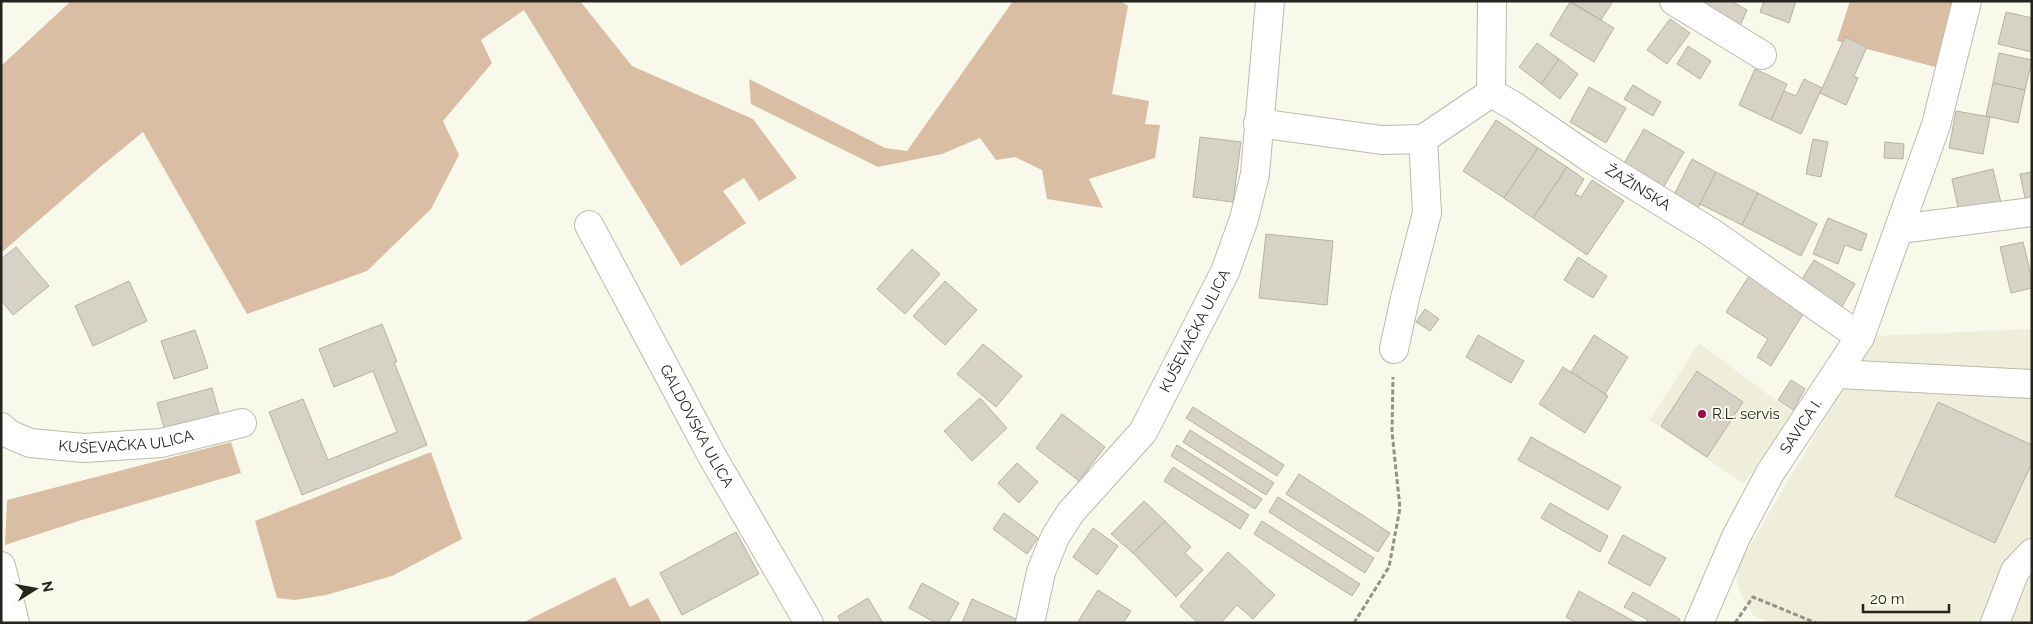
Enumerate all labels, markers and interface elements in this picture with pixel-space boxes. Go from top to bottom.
street label: ŽAŽINSKA [1602,161,1674,214]
street label: KUŠEVAČKA ULICA [1156,266,1234,395]
street label: GALDOVSKA ULICA [656,361,737,491]
street label: SAVICA I. [1776,395,1826,457]
place label: R.L. servis [1712,405,1780,423]
marker: R.L. servis [1696,408,1708,420]
street label: KUŠEVAČKA ULICA [58,426,195,457]
north arrow [10,564,60,614]
text: N [39,580,57,593]
scale bar [1863,582,1949,614]
text: 20 m [1870,590,1905,608]

